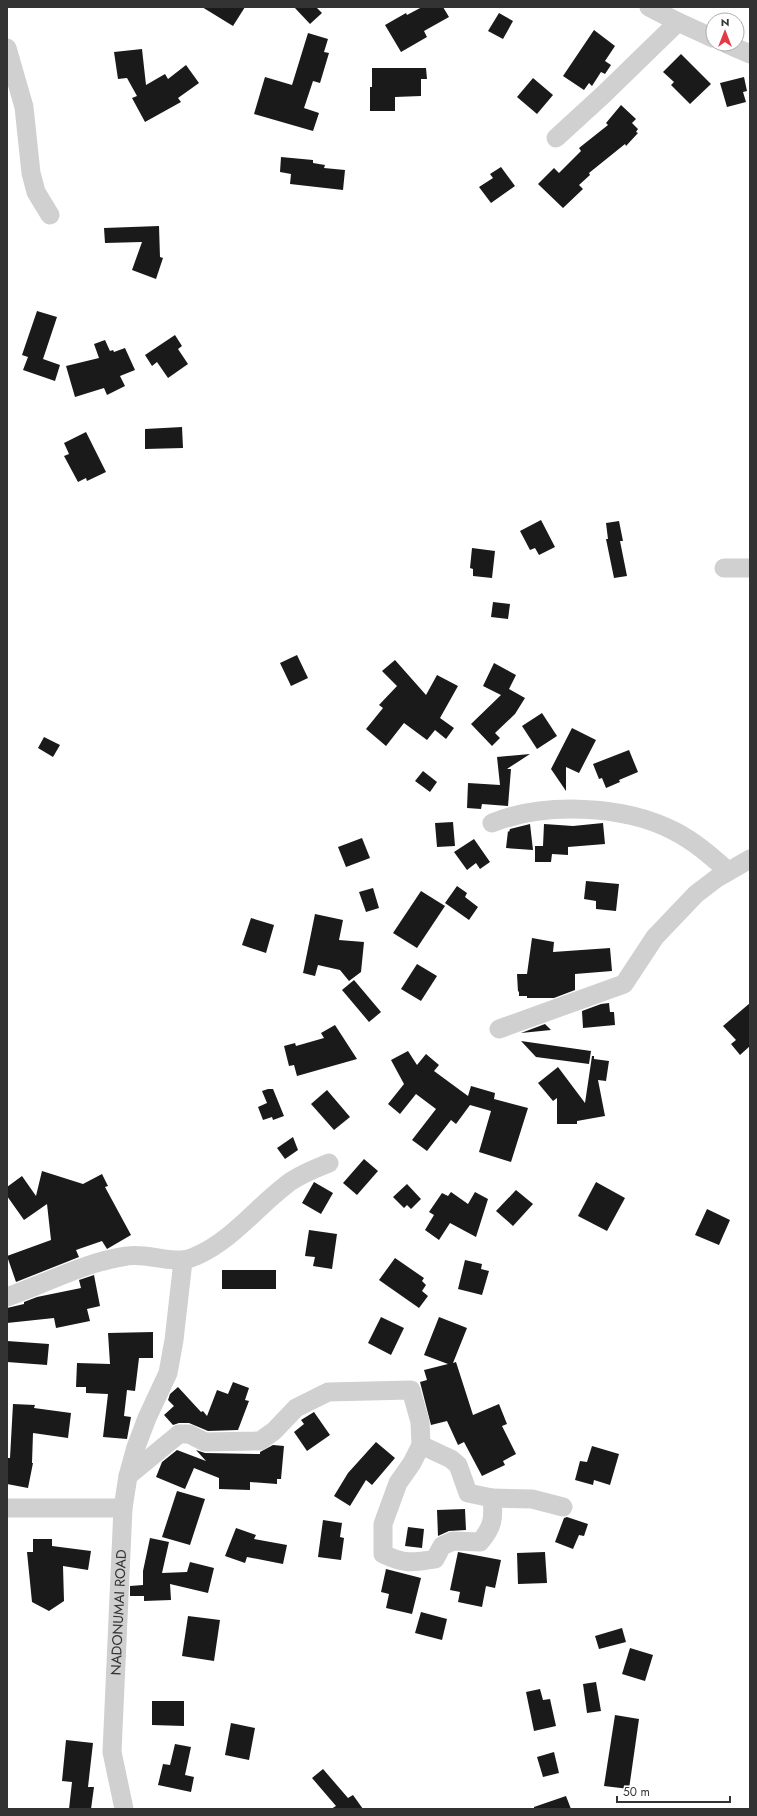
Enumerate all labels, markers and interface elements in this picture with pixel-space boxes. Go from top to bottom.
north arrow [705,12,745,52]
text: N [721,14,729,30]
street label: NADONUMAI ROAD [105,1549,131,1676]
scale bar [617,1778,730,1804]
text: 50 m [623,1783,650,1801]

